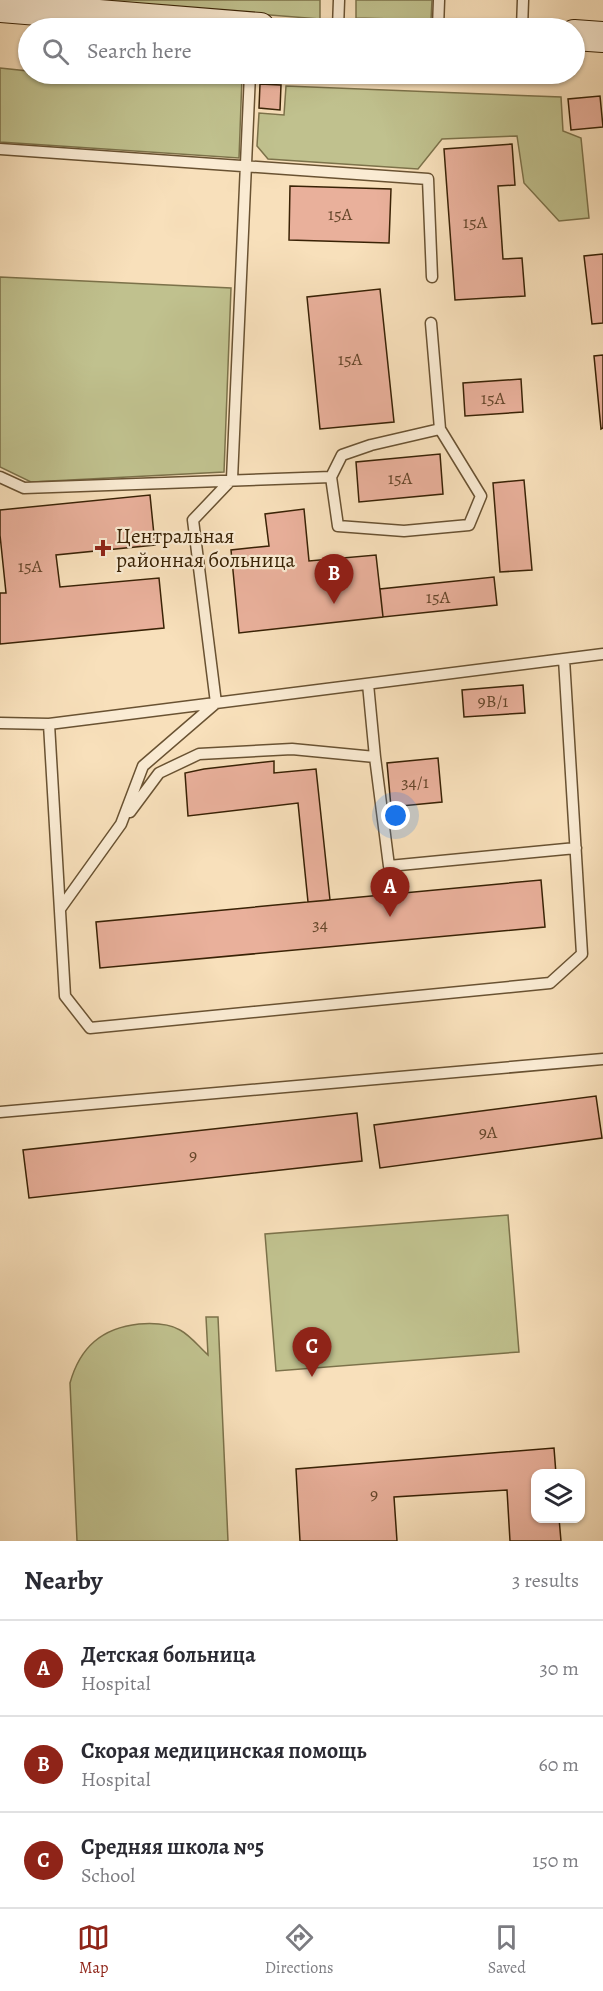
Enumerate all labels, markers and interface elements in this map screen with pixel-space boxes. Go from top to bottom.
search box [18,18,585,84]
icon: search [39,35,72,68]
text: Search here [87,36,192,66]
house number: 15А [328,202,353,226]
house number: 15А [463,210,488,234]
house number: 15А [338,347,363,371]
house number: 15А [481,386,506,410]
house number: 15А [388,466,413,490]
place label: Центральная районная больница [116,522,296,574]
marker: Центральная районная больница [94,539,112,557]
house number: 15А [18,554,43,578]
pin: B [314,554,354,604]
house number: 15А [426,585,451,609]
house number: 9В/1 [477,689,509,713]
house number: 34/1 [401,770,429,794]
your location [381,801,410,830]
pin: A [370,868,410,917]
house number: 34 [312,912,328,936]
house number: 9А [479,1120,498,1144]
house number: 9 [189,1143,197,1167]
pin: C [292,1328,332,1377]
map controls [531,1469,585,1523]
button: layers [531,1469,585,1523]
house number: 9 [370,1482,378,1506]
text: Nearby [24,1563,103,1598]
text: 3 results [512,1567,579,1594]
text: Детская больница [81,1640,256,1670]
text: A [37,1655,50,1682]
text: 30 m [539,1655,579,1682]
text: Hospital [81,1670,151,1697]
text: Скорая медицинская помощь [81,1736,367,1766]
text: B [37,1751,50,1778]
text: 60 m [539,1751,579,1778]
text: Hospital [81,1766,151,1793]
text: Средняя школа №5 [81,1832,264,1862]
text: C [37,1847,50,1874]
text: 150 m [532,1847,579,1874]
text: School [81,1862,135,1889]
tab: Map [77,1921,110,1979]
tab: Directions [265,1921,333,1979]
tab: Saved [488,1921,526,1979]

